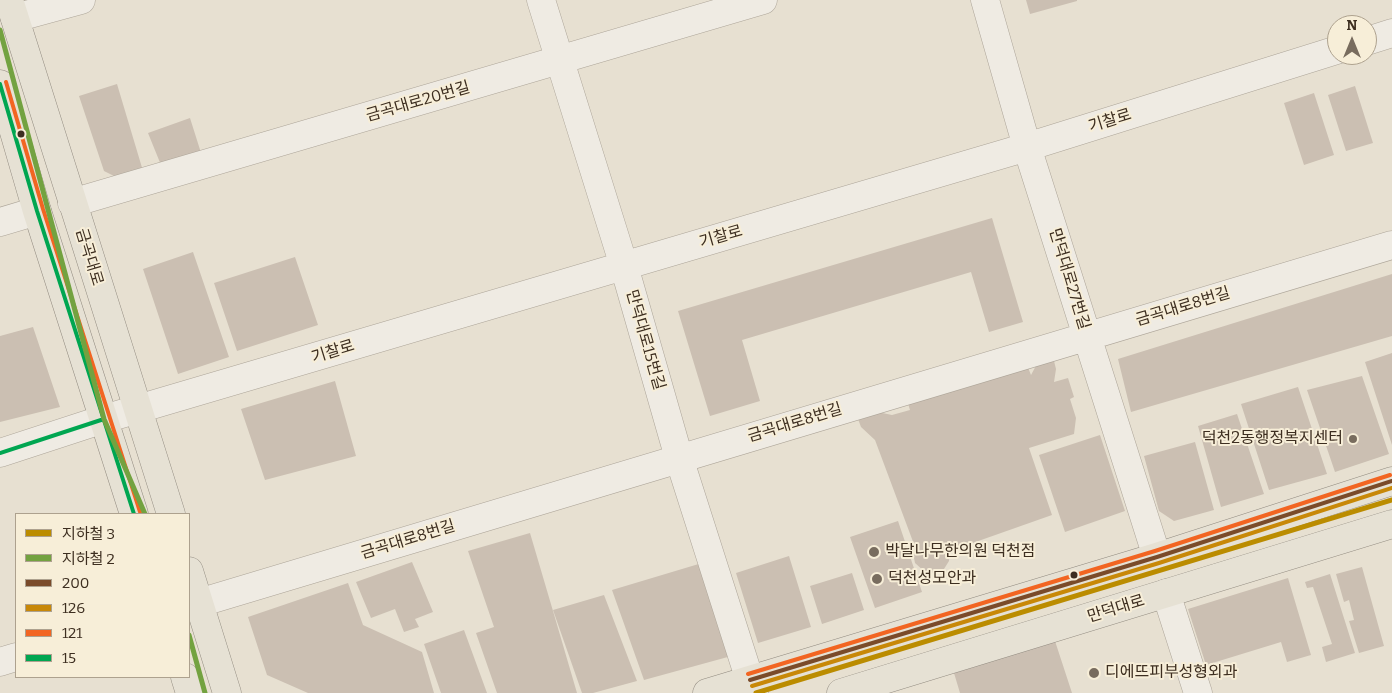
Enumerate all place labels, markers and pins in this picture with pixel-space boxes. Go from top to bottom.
unlabelled marker [16,129,26,139]
place label: 덕천2동행정복지센터 [1202,429,1343,449]
marker: 덕천2동행정복지센터 [1347,433,1359,445]
place label: 박달나무한의원 덕천점 [885,542,1035,562]
marker: 박달나무한의원 덕천점 [867,545,881,559]
place label: 덕천성모안과 [888,569,976,589]
unlabelled marker [1069,570,1079,580]
marker: 덕천성모안과 [870,572,884,586]
place label: 디에뜨피부성형외과 [1105,663,1237,683]
marker: 디에뜨피부성형외과 [1087,666,1101,680]

